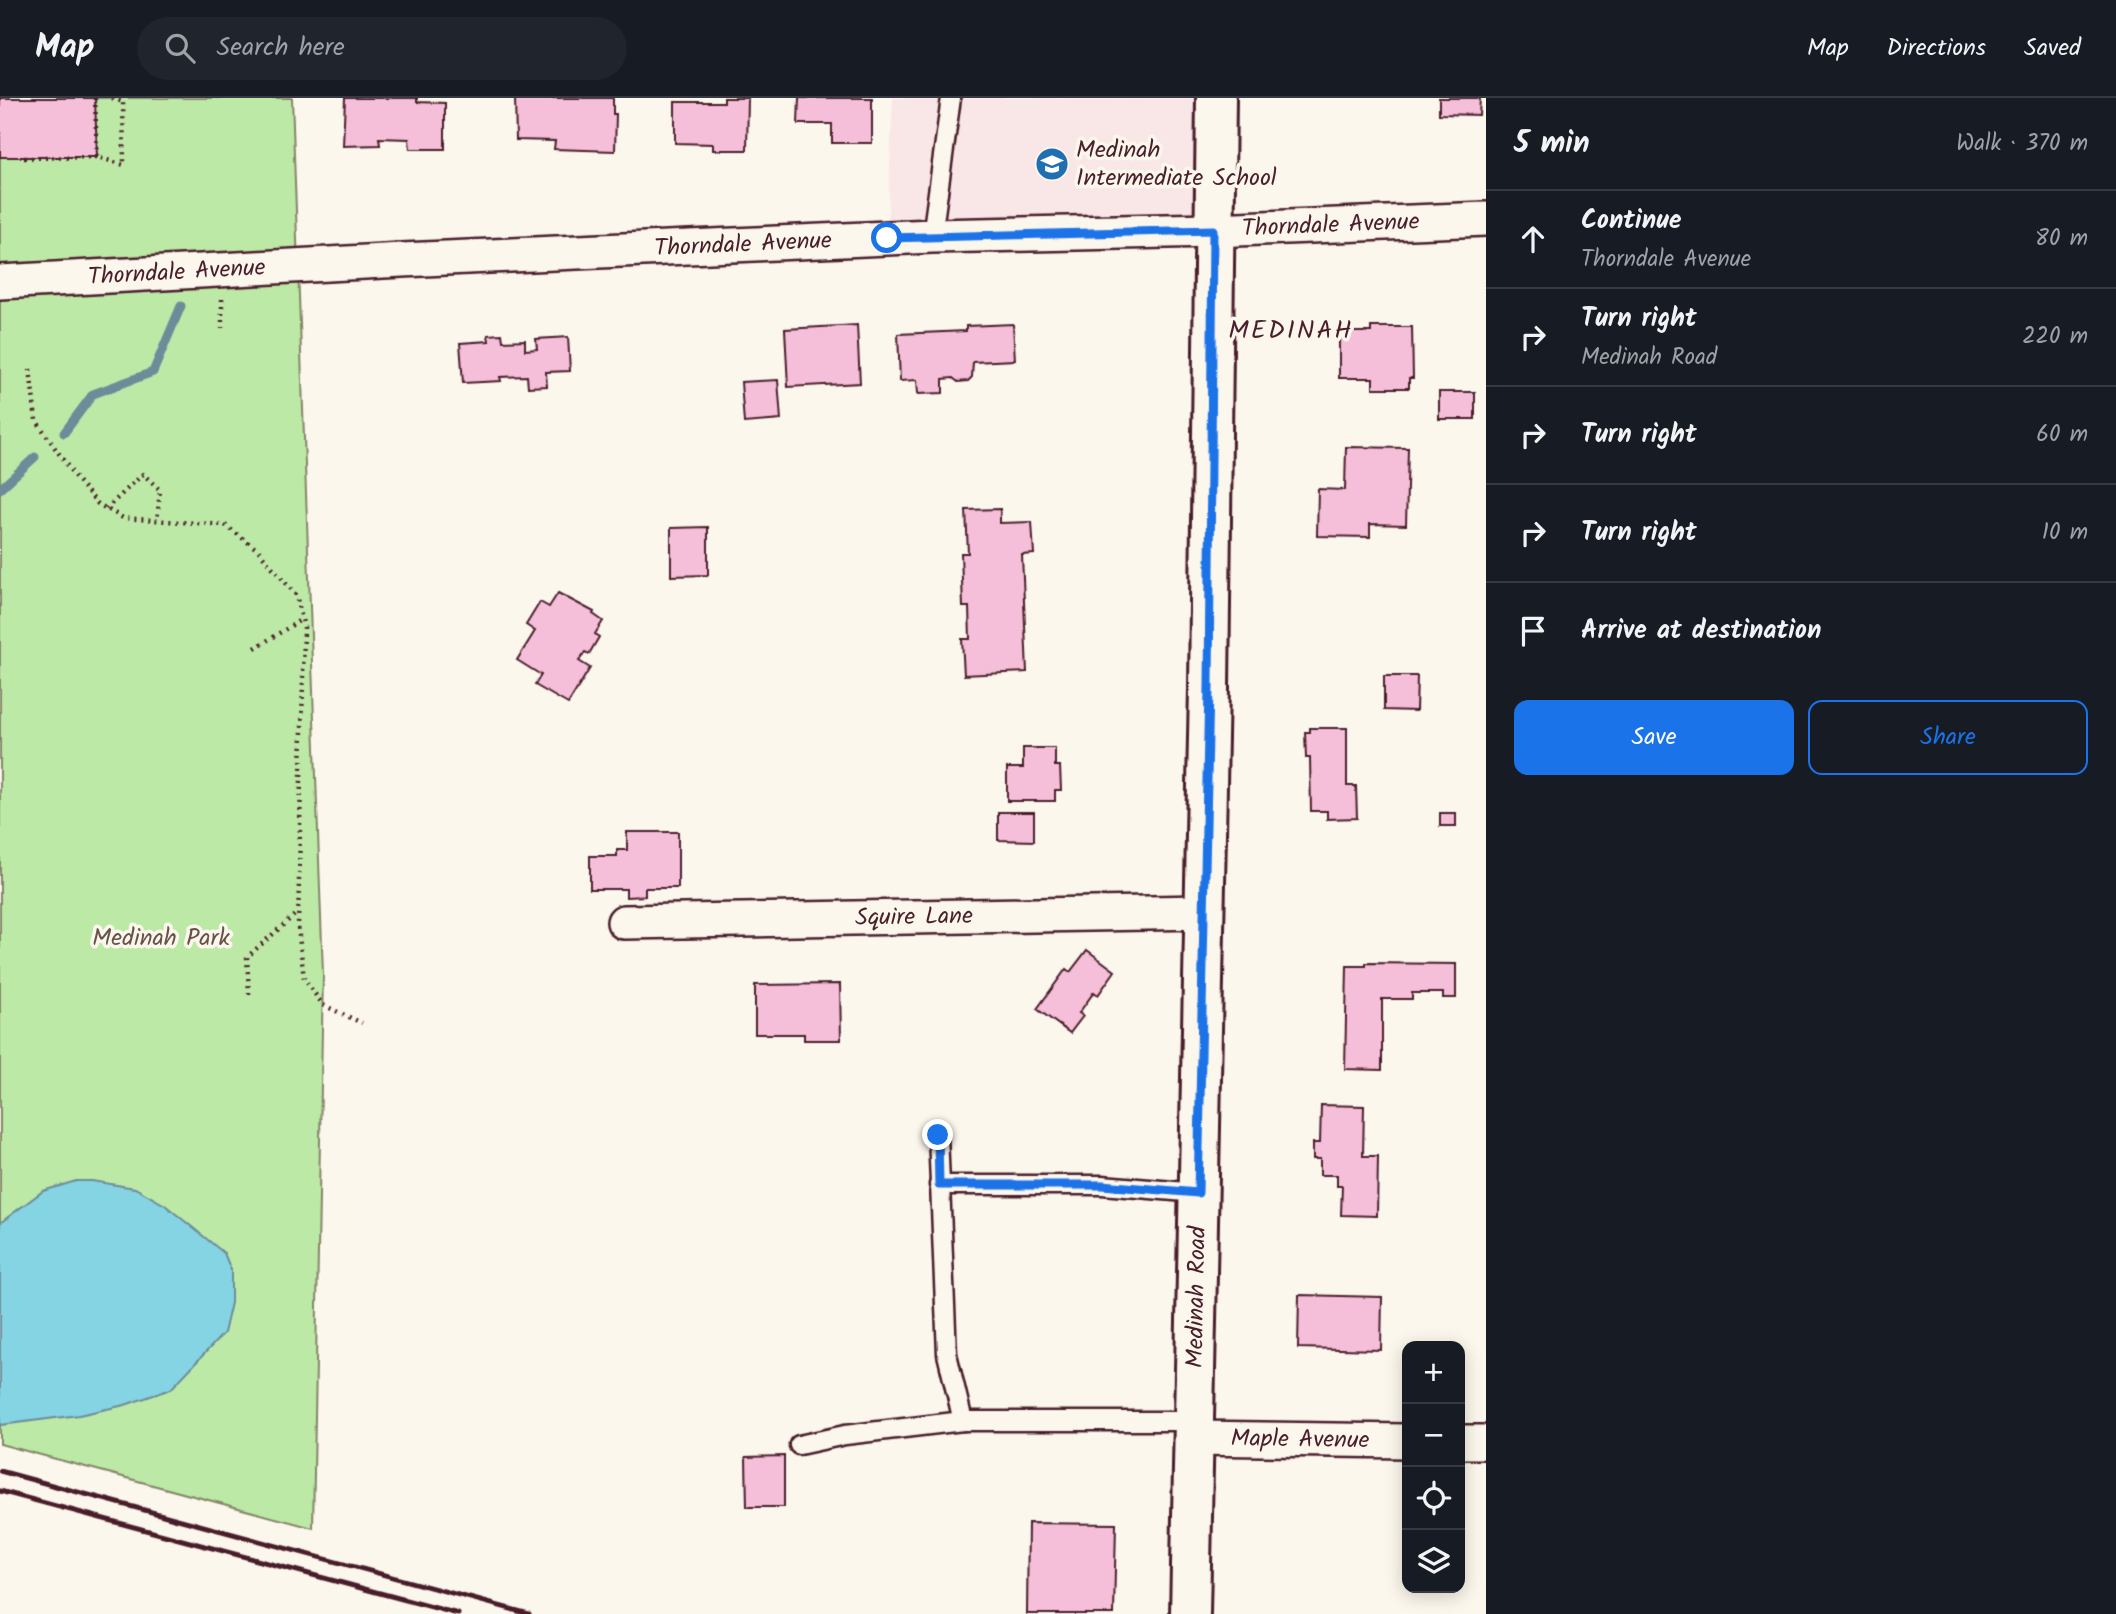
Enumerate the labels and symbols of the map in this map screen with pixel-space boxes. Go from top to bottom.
place label: Medinah Intermediate School [1076,131,1277,198]
school or university icon: Medinah Intermediate School [1033,145,1071,183]
street label: Thorndale Avenue [1241,202,1420,248]
street label: Thorndale Avenue [653,221,833,268]
route start [871,222,902,253]
street label: Thorndale Avenue [87,248,267,297]
district label: MEDINAH [1228,310,1354,352]
street label: Squire Lane [855,896,973,938]
park label: Medinah Park [92,919,230,958]
route end [922,1119,953,1150]
street label: Medinah Road [1176,1225,1217,1369]
street label: Maple Avenue [1230,1419,1370,1460]

